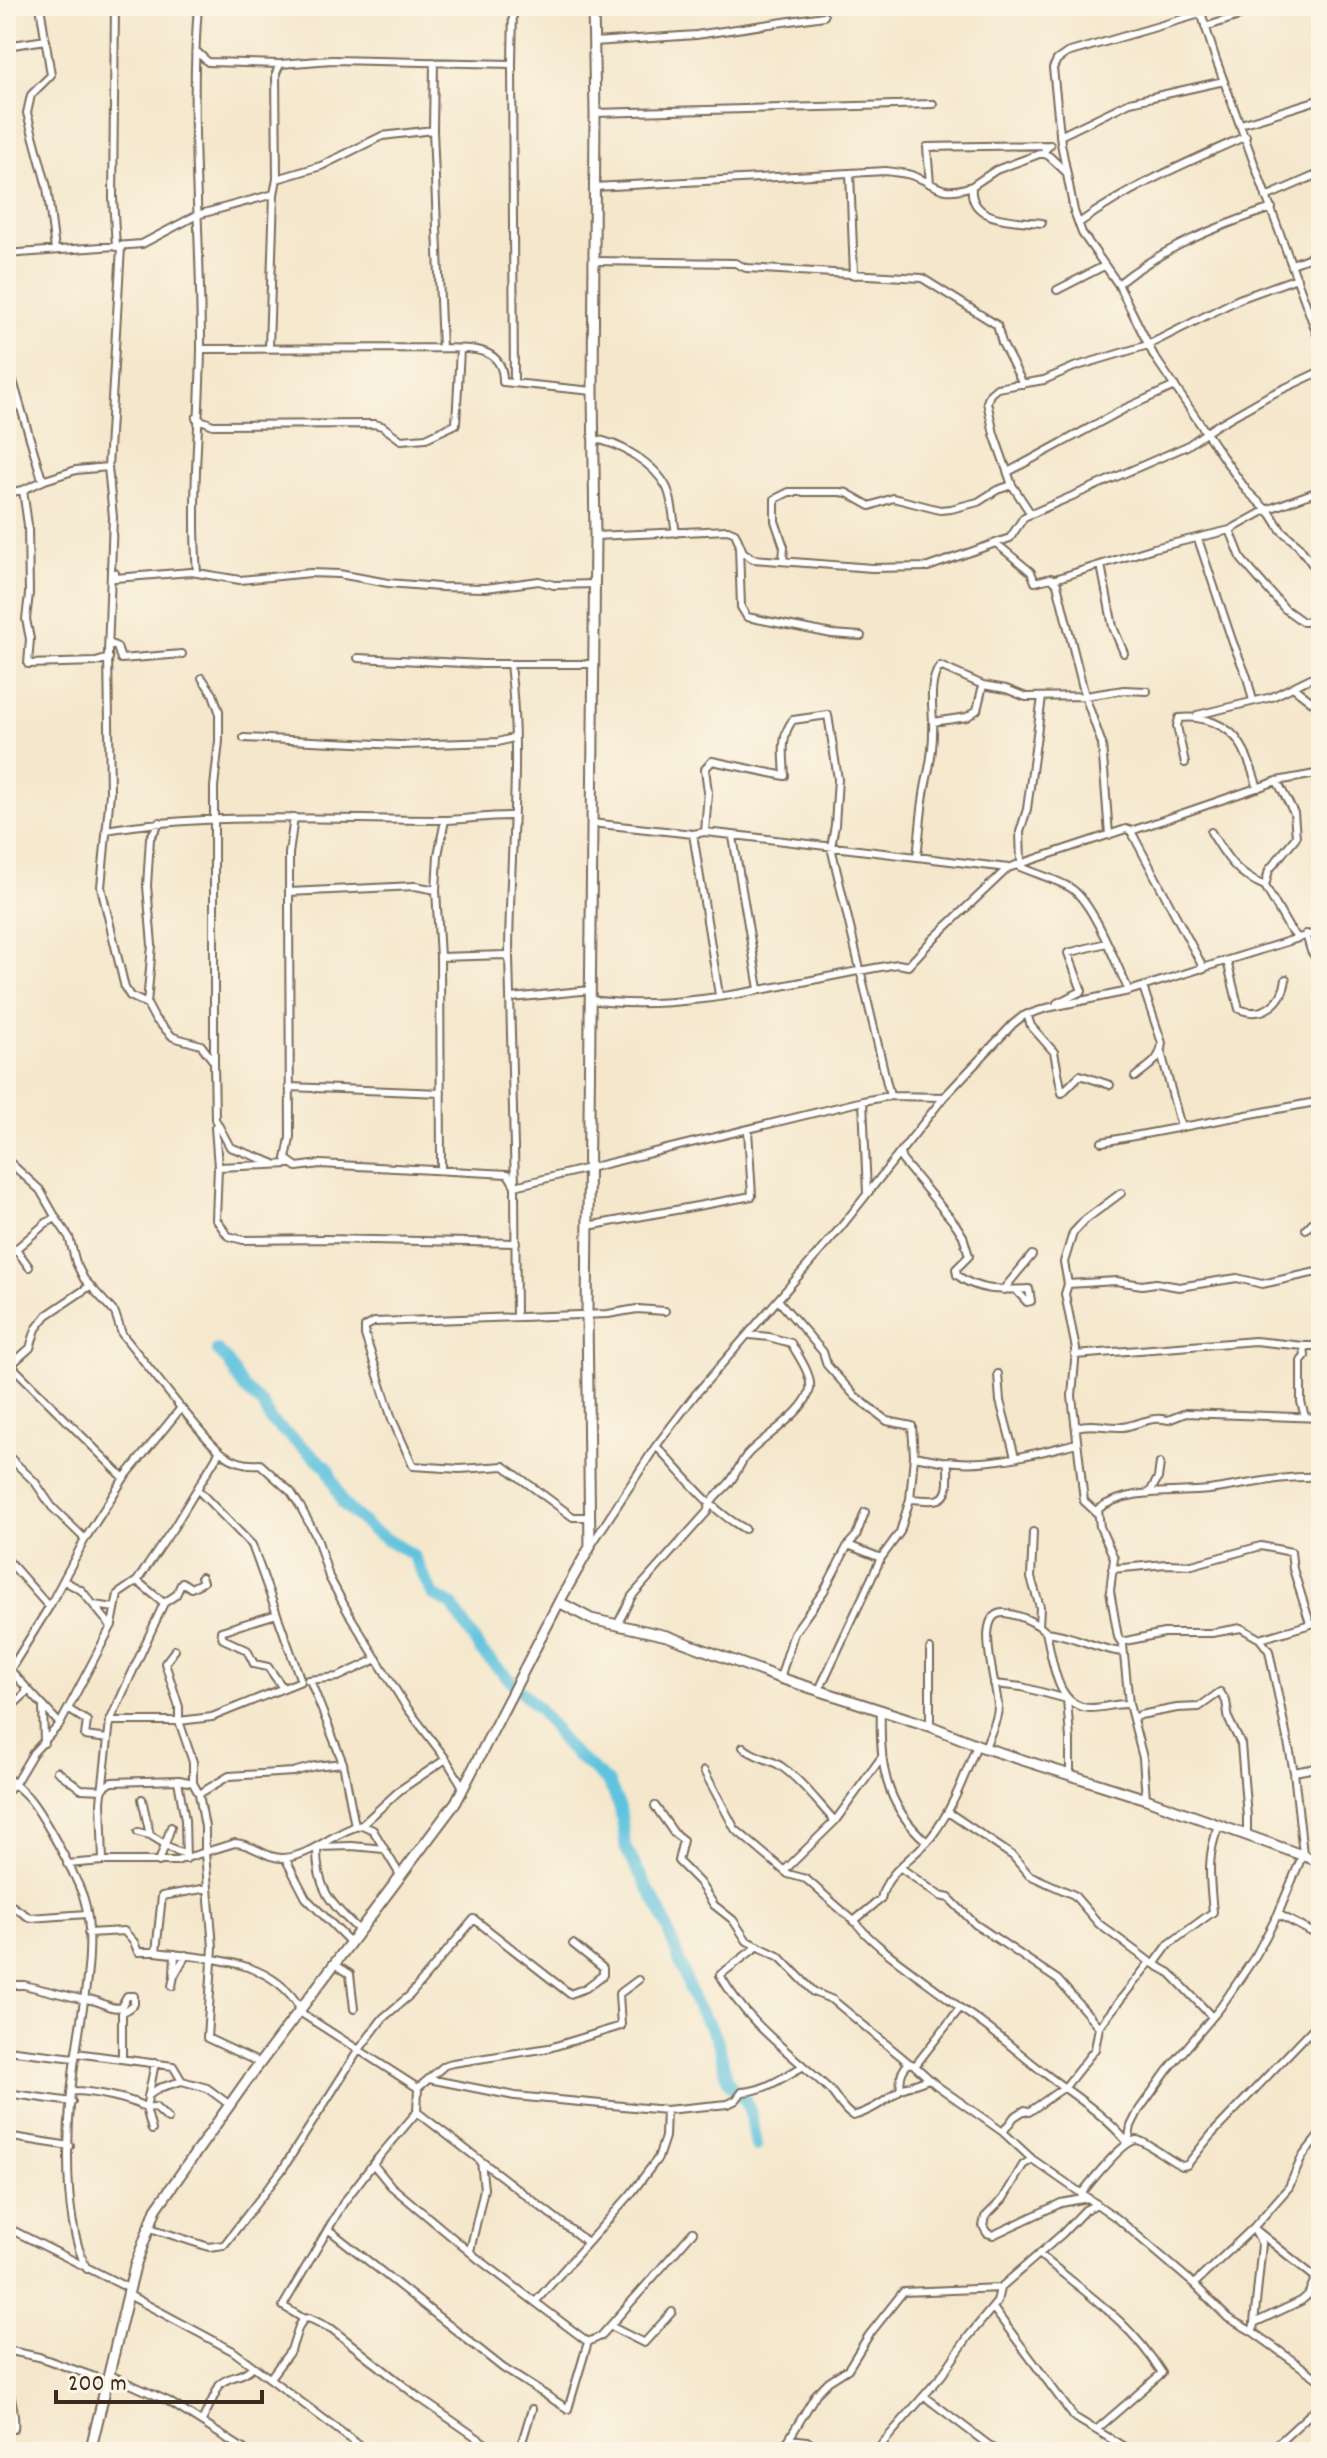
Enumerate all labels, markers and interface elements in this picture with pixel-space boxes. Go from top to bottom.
scale bar [56,2354,262,2404]
text: 200 m [68,2368,127,2402]

